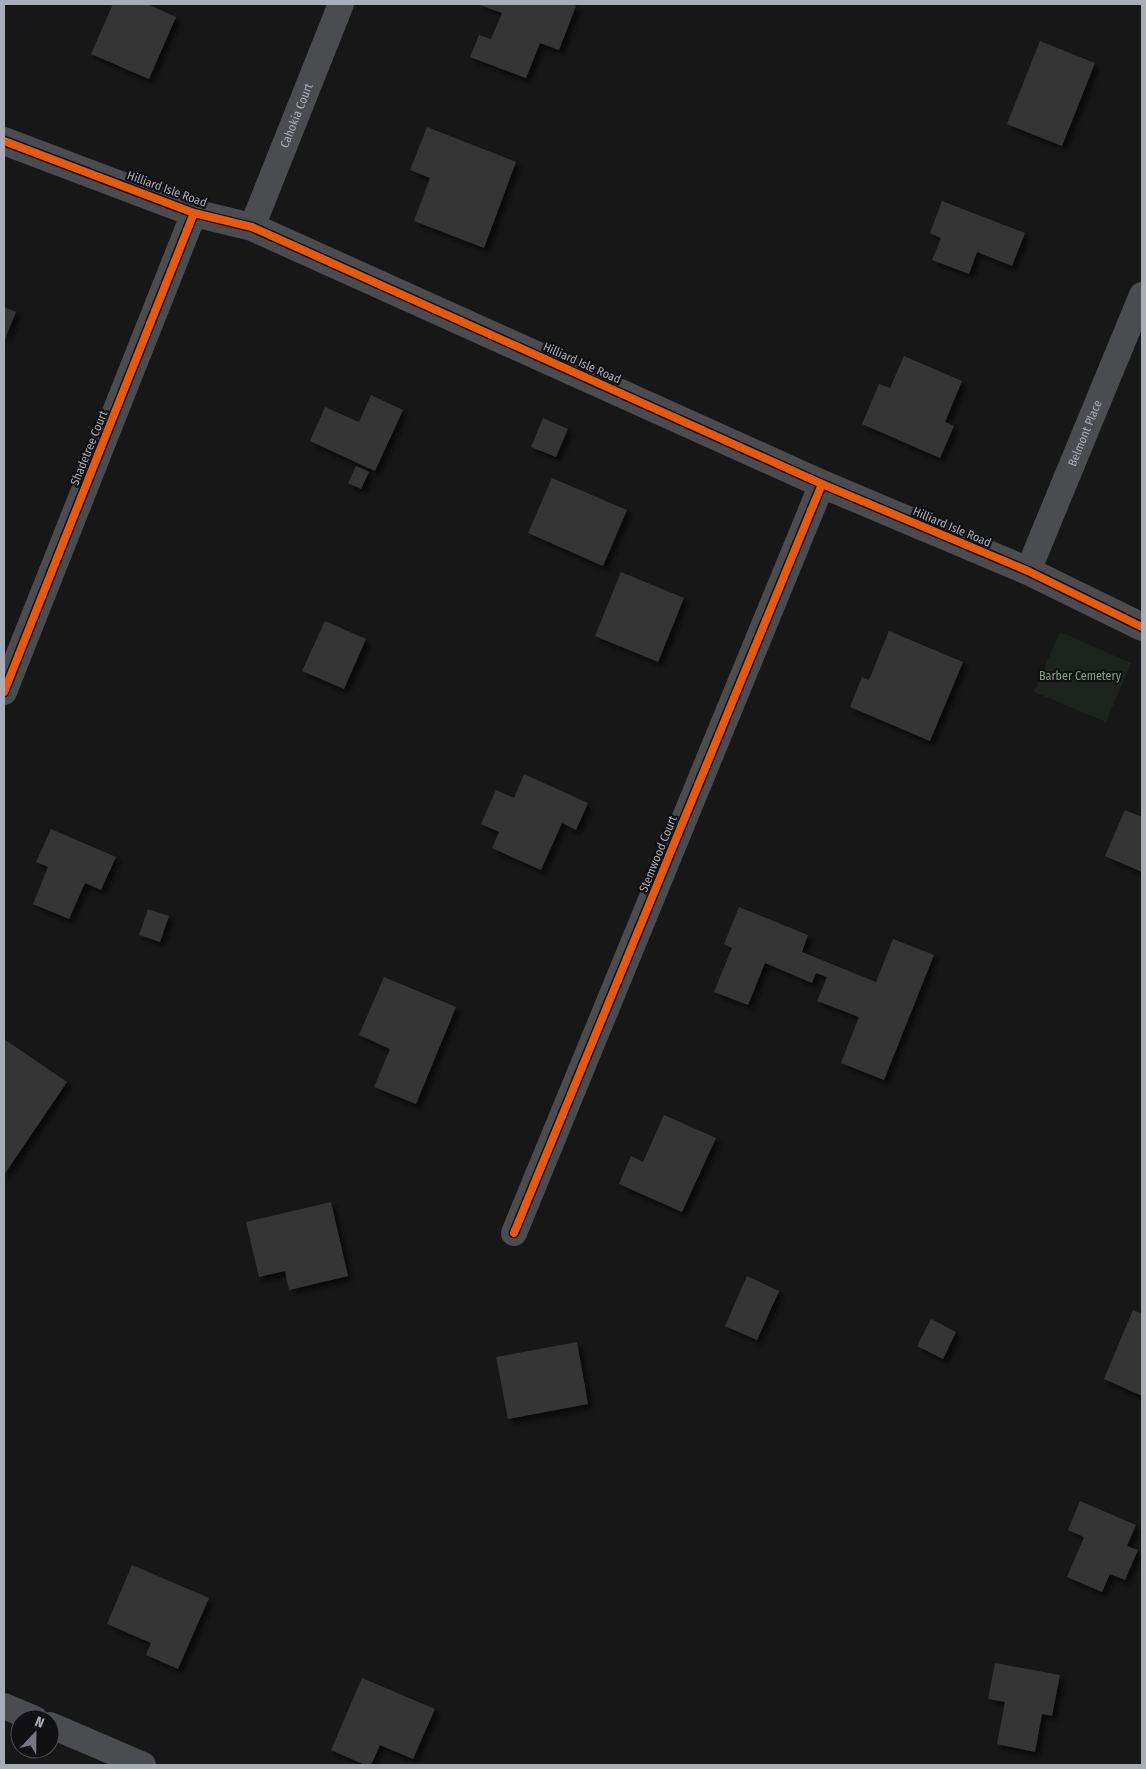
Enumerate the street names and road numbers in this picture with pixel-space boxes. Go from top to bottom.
street label: Cahokia Court [277,81,316,150]
street label: Hilliard Isle Road [125,168,209,210]
street label: Hilliard Isle Road [541,340,623,386]
street label: Belmont Place [1065,398,1105,468]
street label: Shadetree Court [68,408,110,487]
street label: Hilliard Isle Road [911,504,993,550]
street label: Stemwood Court [636,814,680,894]

